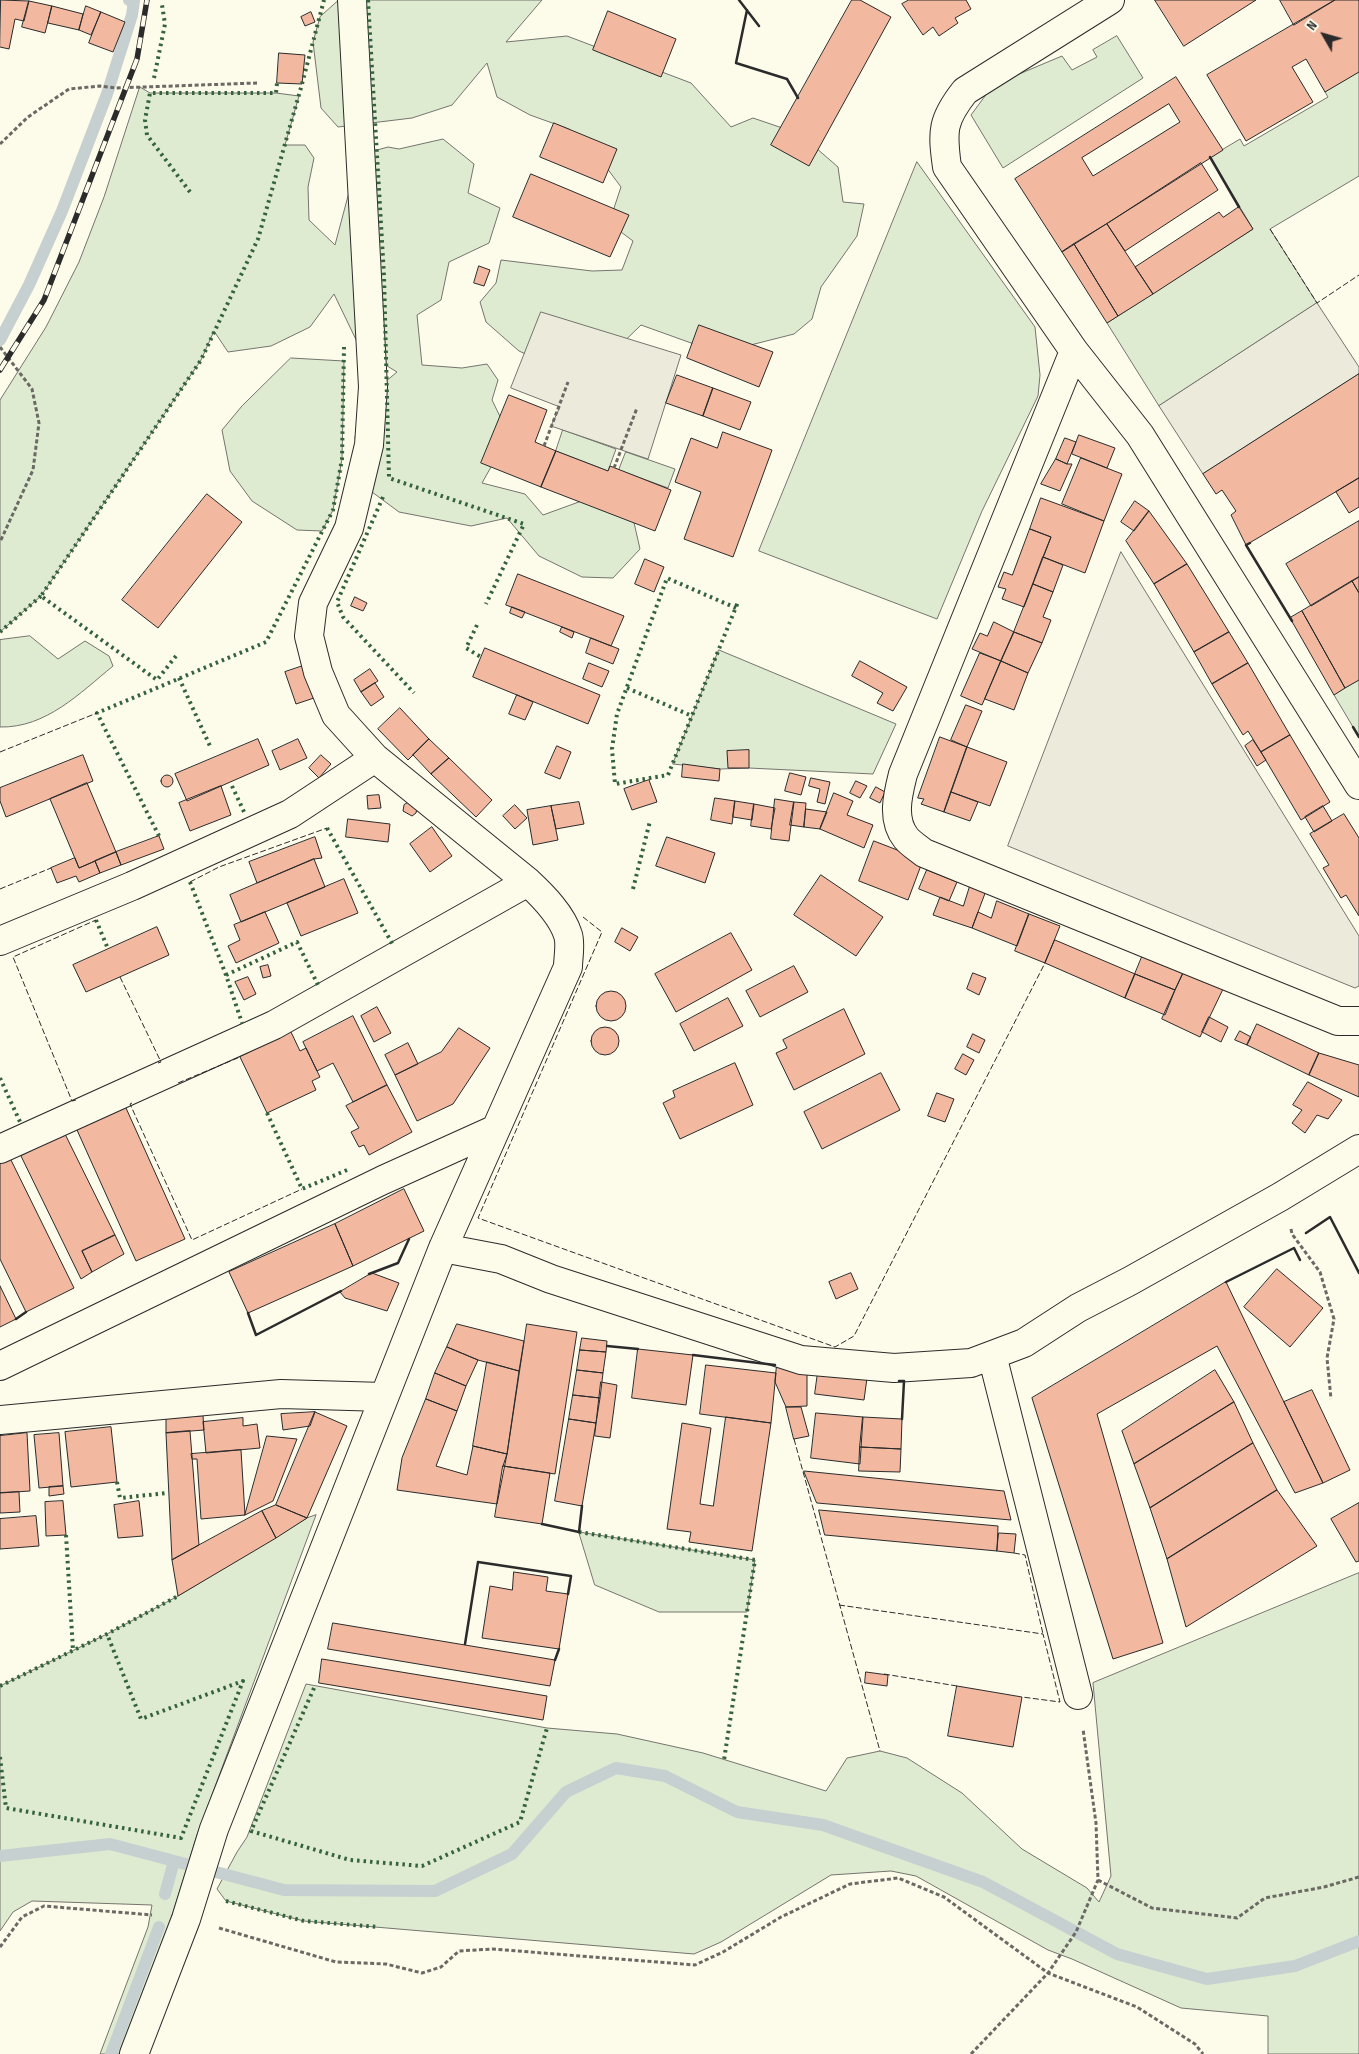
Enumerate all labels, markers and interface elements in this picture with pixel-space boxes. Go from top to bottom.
north arrow [1299,10,1349,60]
text: N [1303,17,1321,34]

